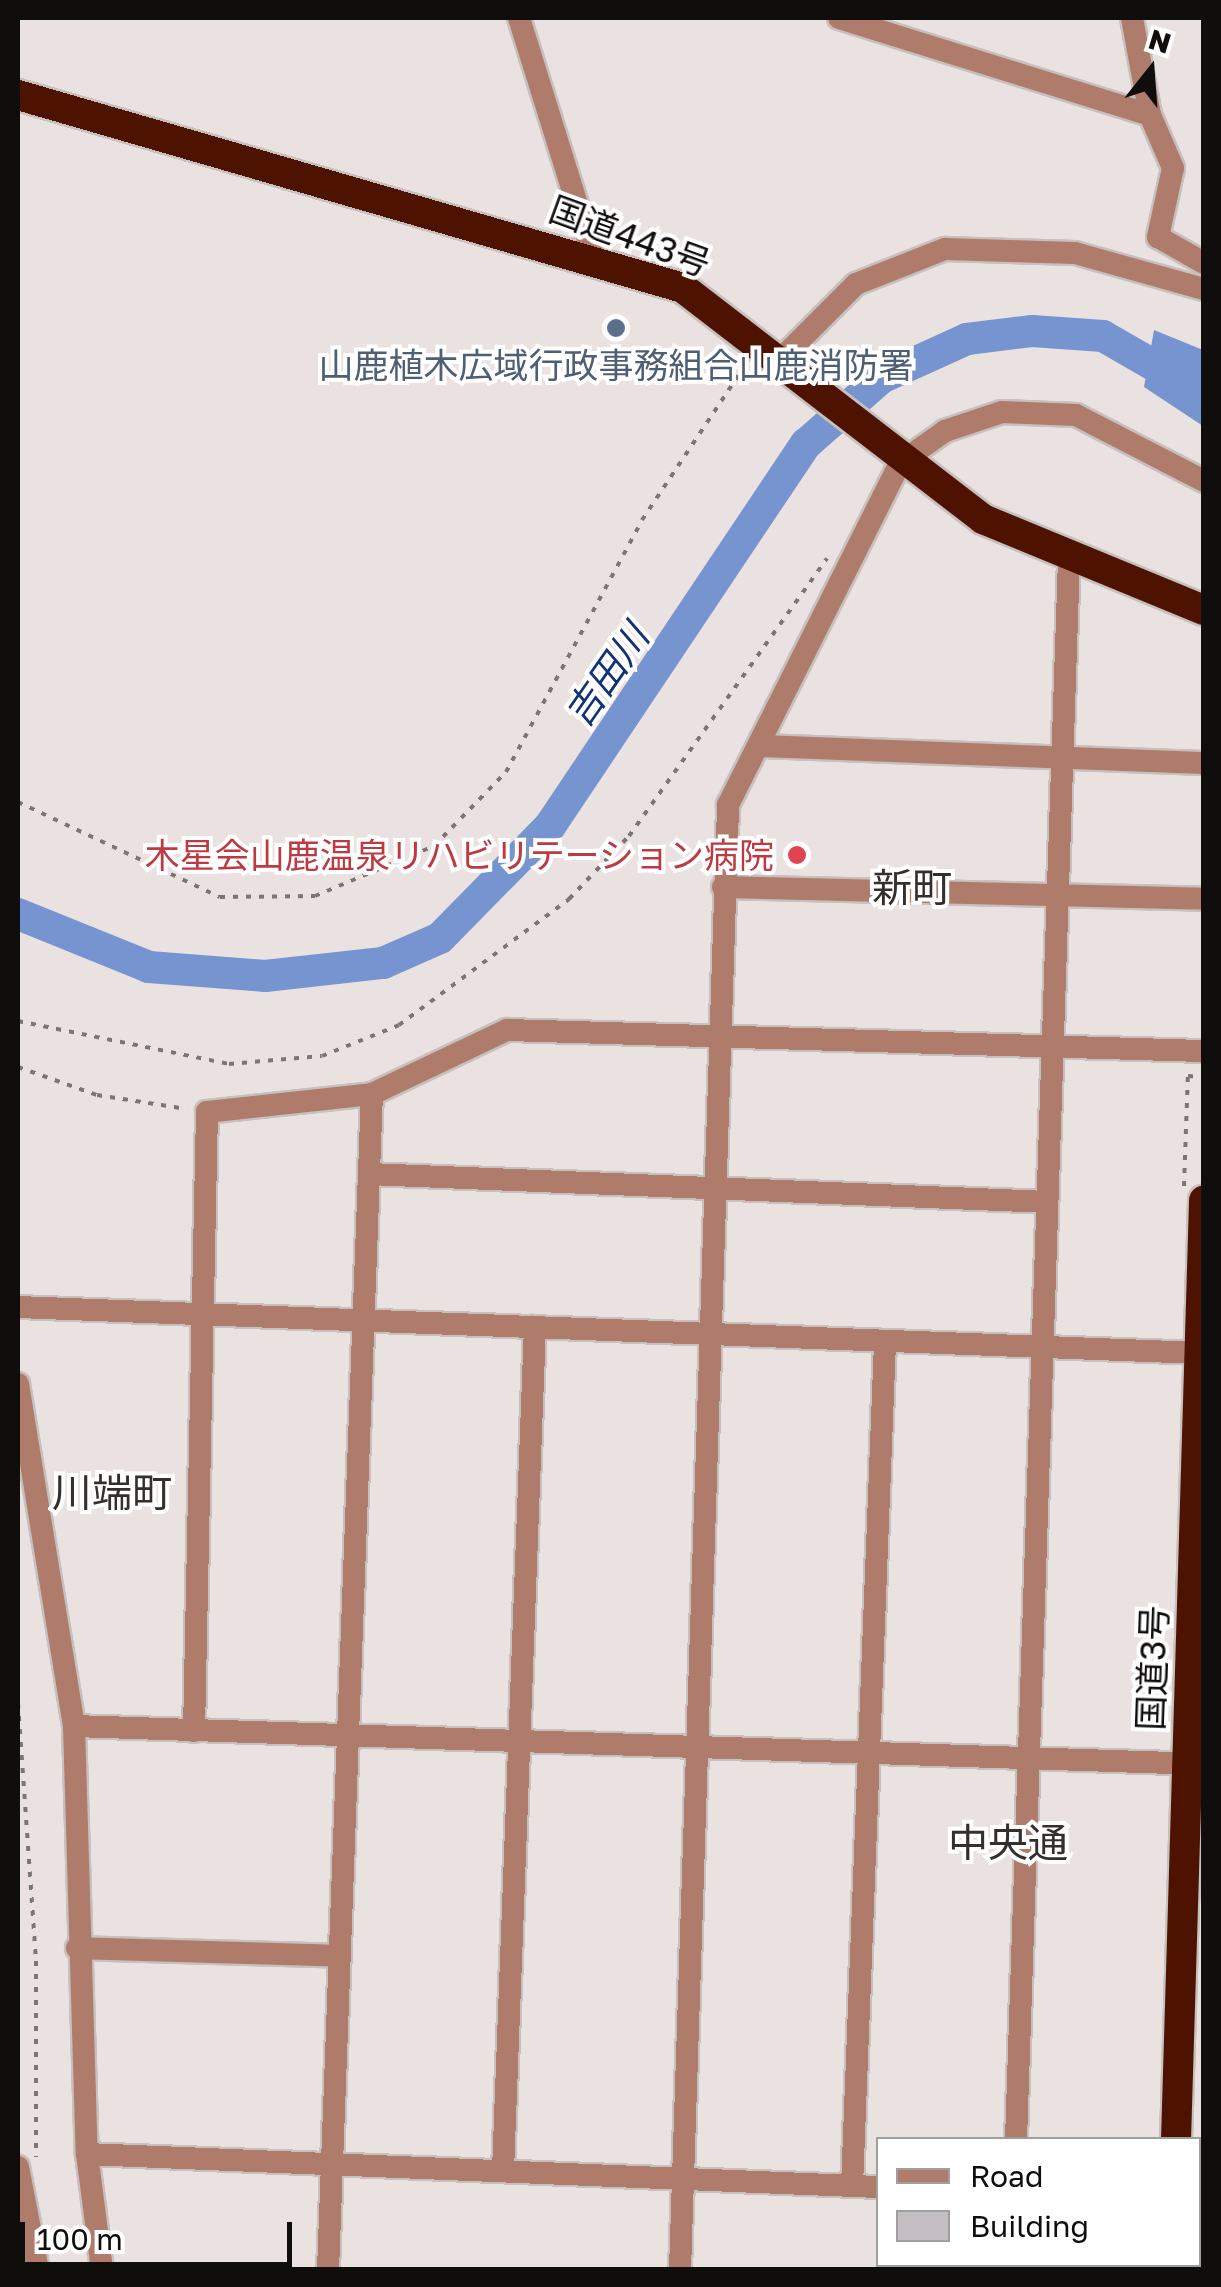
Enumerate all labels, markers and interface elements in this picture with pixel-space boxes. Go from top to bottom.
north arrow [1101,20,1201,120]
text: N [1145,22,1175,60]
street label: 国道443号 [544,188,716,284]
marker: 山鹿植木広域行政事務組合山鹿消防署 [605,317,627,339]
place label: 山鹿植木広域行政事務組合山鹿消防署 [319,344,913,386]
water label: 吉田川 [555,615,657,735]
place label: 木星会山鹿温泉リハビリテーション病院 [144,834,774,876]
marker: 木星会山鹿温泉リハビリテーション病院 [784,842,810,868]
district label: 新町 [872,863,952,911]
district label: 川端町 [52,1468,172,1516]
street label: 国道3号 [1129,1605,1175,1731]
district label: 中央通 [948,1818,1068,1866]
legend [876,2137,1201,2267]
text: Road [970,2158,1044,2194]
scale bar [25,2202,298,2264]
text: Building [970,2208,1089,2244]
text: 100 m [37,2221,123,2257]

